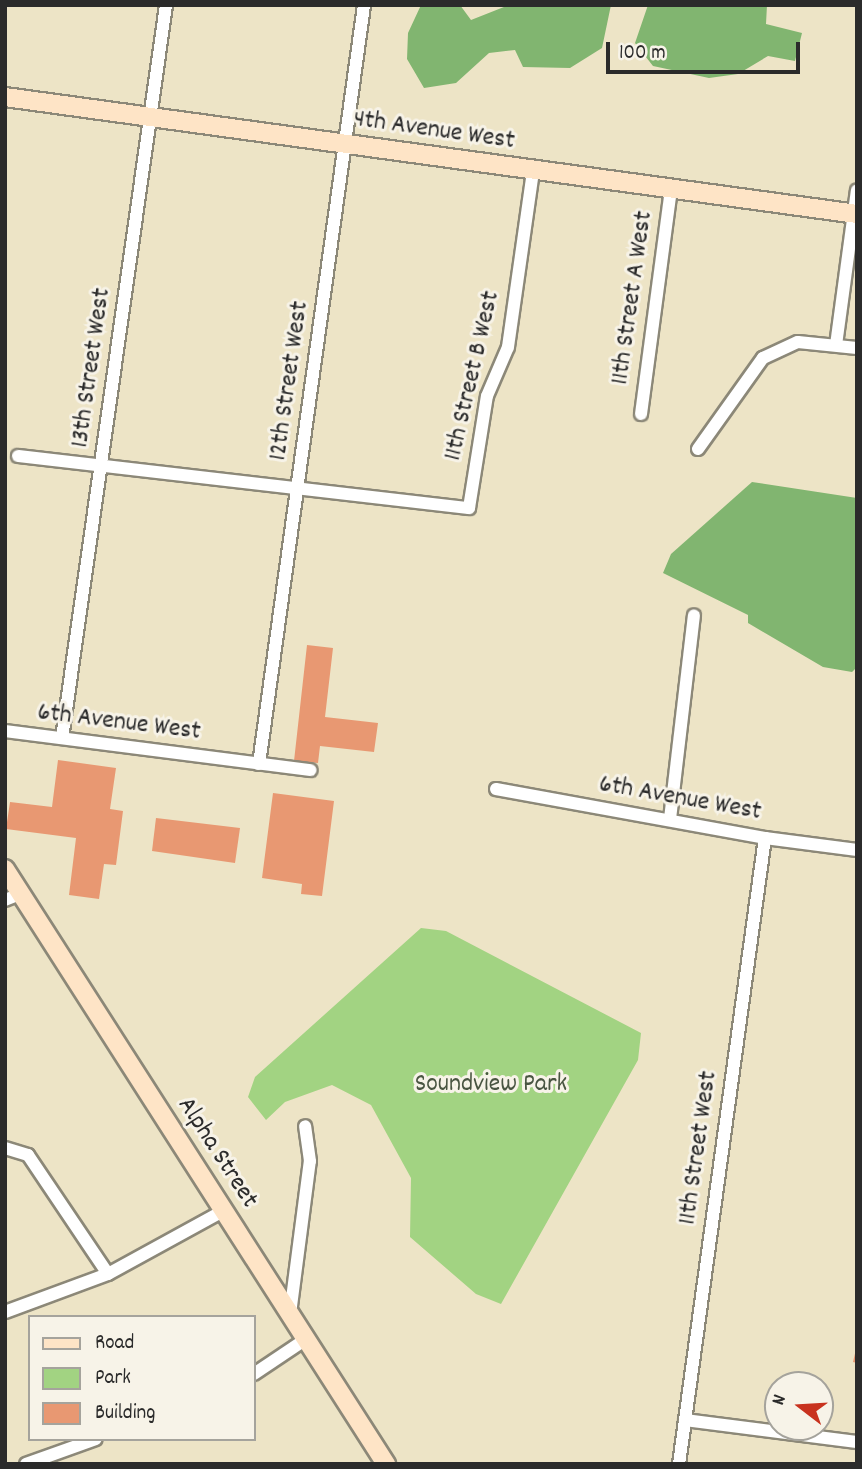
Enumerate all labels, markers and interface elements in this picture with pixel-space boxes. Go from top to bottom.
scale bar [610,28,804,72]
text: 100 m [619,39,666,69]
street label: 4th Avenue West [351,104,517,158]
street label: 11th Street A West [605,209,661,387]
street label: 13th Street West [65,286,119,450]
street label: 11th Street B West [438,288,508,464]
street label: 12th Street West [263,299,317,463]
street label: 6th Avenue West [36,698,202,748]
street label: 6th Avenue West [596,769,764,829]
park label: Soundview Park [415,1069,567,1101]
street label: 11th Street West [673,1069,725,1227]
street label: Alpha Street [170,1092,264,1214]
legend [28,1315,256,1441]
text: Road [95,1329,134,1359]
text: Park [95,1364,131,1394]
north arrow [764,1371,834,1441]
text: N [766,1392,795,1409]
text: Building [95,1399,155,1429]

